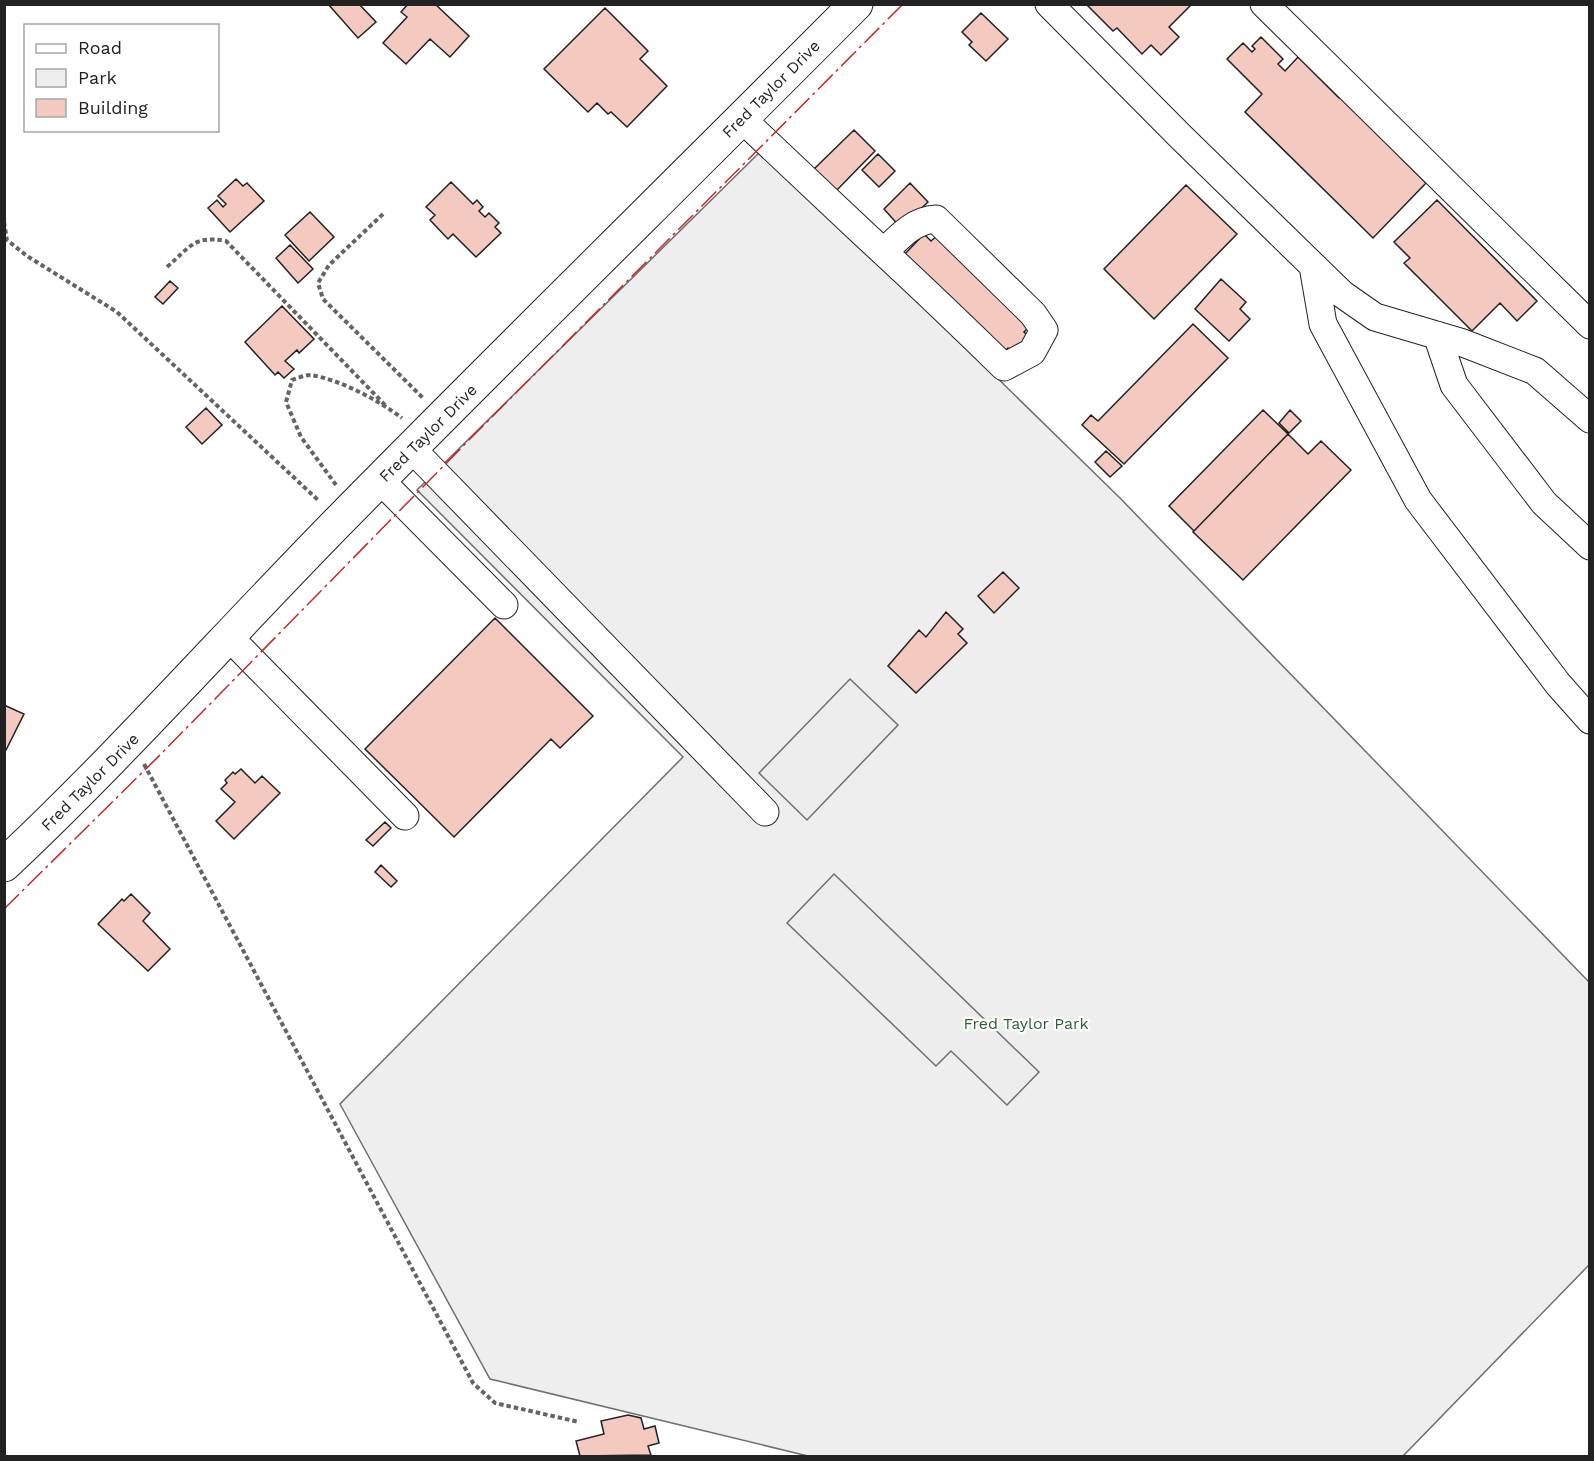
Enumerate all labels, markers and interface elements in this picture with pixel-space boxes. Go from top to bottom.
legend [24,24,219,132]
street label: Fred Taylor Drive [718,36,824,142]
text: Road [78,37,122,58]
text: Park [78,67,117,88]
text: Building [78,97,148,118]
street label: Fred Taylor Drive [375,380,481,486]
street label: Fred Taylor Drive [37,729,143,835]
park label: Fred Taylor Park [963,1014,1089,1033]

